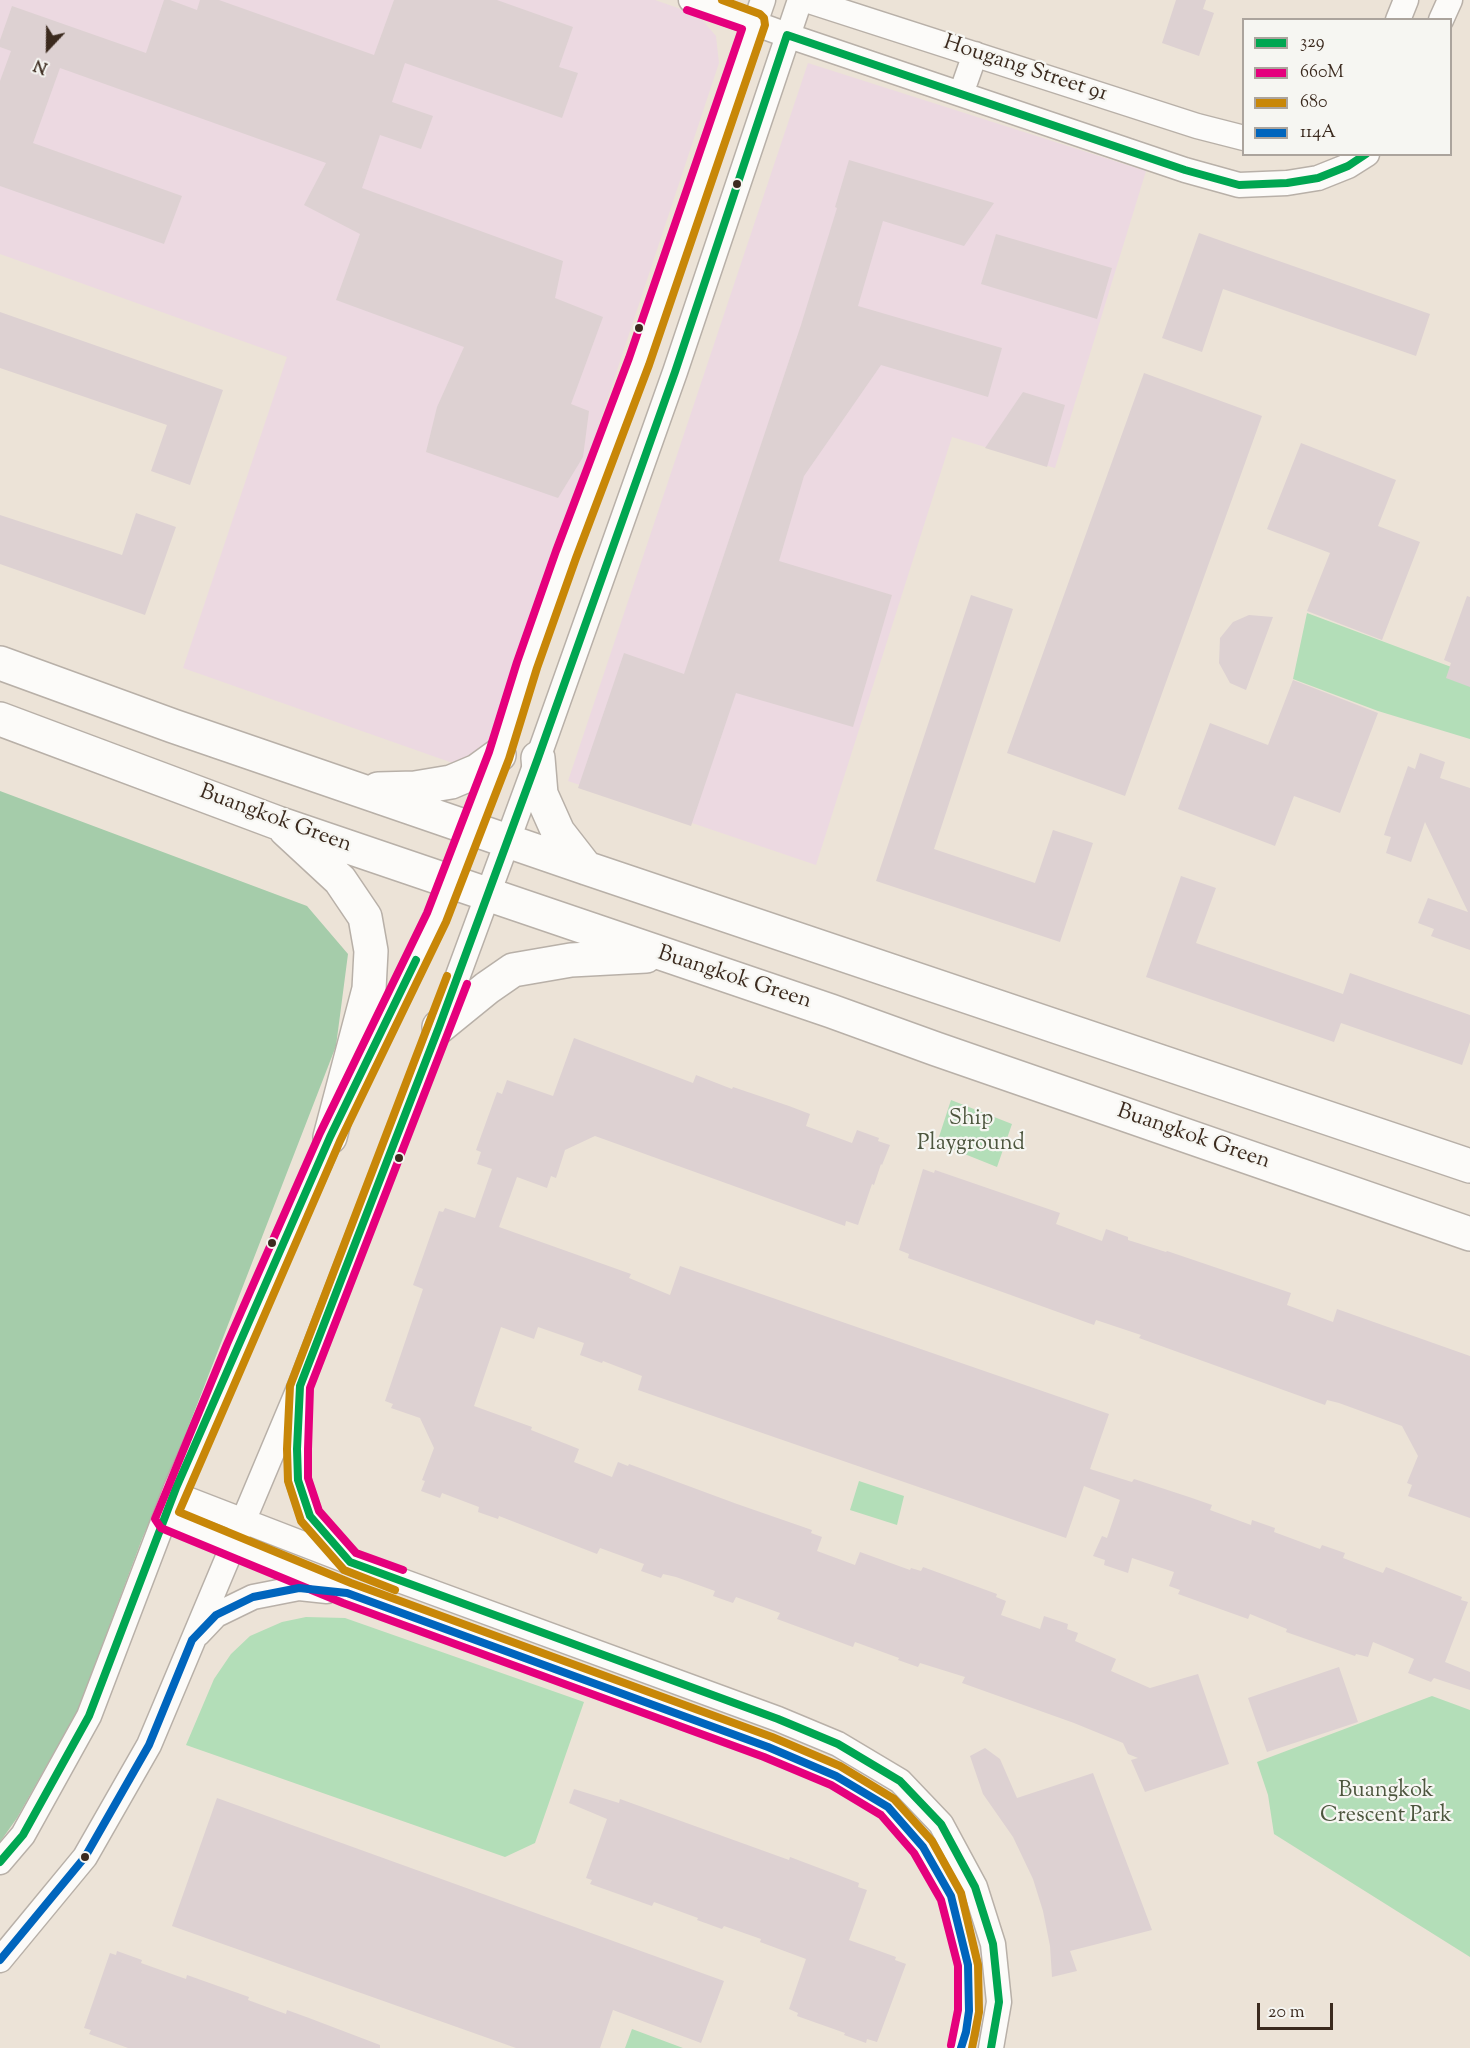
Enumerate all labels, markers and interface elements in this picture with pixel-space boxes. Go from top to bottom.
north arrow [18,18,78,78]
legend [1242,18,1452,156]
text: 329 [1300,30,1324,56]
street label: Hougang Street 91 [940,31,1110,109]
text: N [31,52,51,78]
text: 660M [1300,60,1344,86]
text: 680 [1300,90,1327,116]
text: 114A [1300,120,1336,146]
unlabelled marker [731,178,743,190]
unlabelled marker [633,322,645,334]
street label: Buangkok Green [195,780,355,860]
street label: Buangkok Green [654,942,814,1016]
street label: Buangkok Green [1113,1099,1273,1177]
park label: Ship Playground [917,1107,1025,1158]
unlabelled marker [393,1152,405,1164]
unlabelled marker [266,1237,278,1249]
park label: Buangkok Crescent Park [1320,1779,1452,1831]
unlabelled marker [79,1851,91,1863]
scale bar [1260,1991,1336,2029]
text: 20 m [1268,2000,1305,2026]

